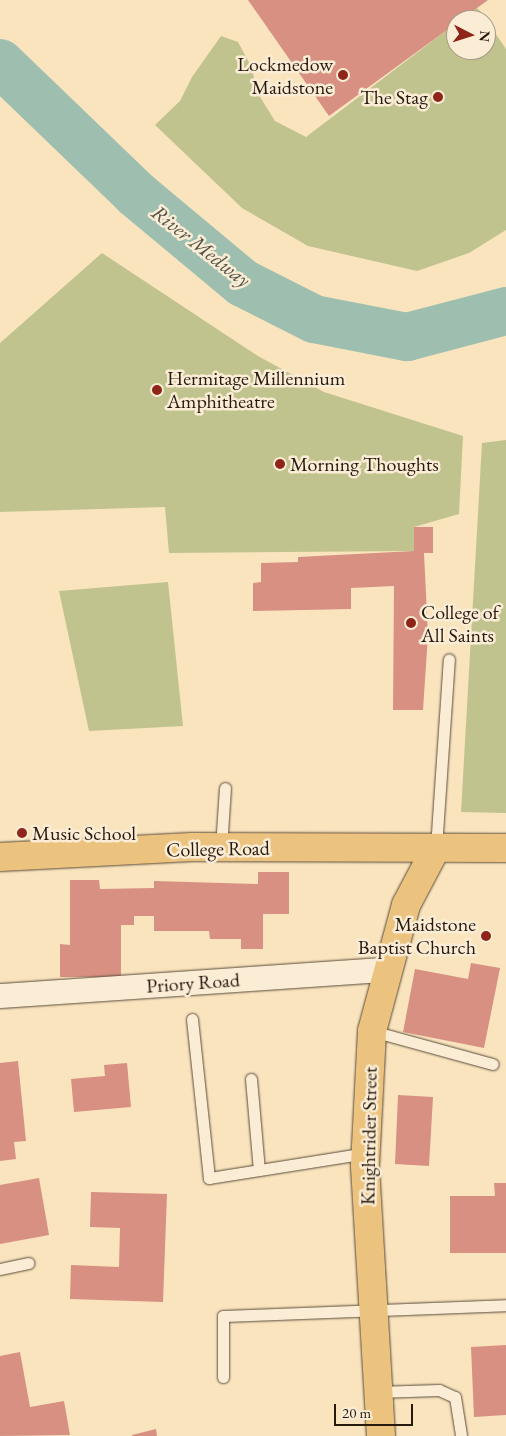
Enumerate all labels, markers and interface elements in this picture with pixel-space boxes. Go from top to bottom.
north arrow [446,10,496,60]
text: N [475,30,494,43]
place label: Lockmedow Maidstone [237,52,333,99]
marker: Lockmedow Maidstone [337,69,349,81]
place label: The Stag [360,85,428,109]
marker: The Stag [432,91,444,103]
water label: River Medway [146,199,256,293]
place label: Hermitage Millennium Amphitheatre [167,366,345,413]
marker: Hermitage Millennium Amphitheatre [151,384,163,396]
place label: Morning Thoughts [290,452,439,476]
marker: Morning Thoughts [274,458,286,470]
place label: College of All Saints [421,600,499,647]
marker: College of All Saints [405,617,417,629]
place label: Music School [32,821,136,845]
marker: Music School [16,827,28,839]
street label: College Road [166,836,270,862]
place label: Maidstone Baptist Church [358,912,476,959]
marker: Maidstone Baptist Church [480,930,492,942]
street label: Priory Road [145,968,241,998]
street label: Knightrider Street [356,1067,382,1205]
scale bar [336,1394,415,1426]
text: 20 m [342,1403,371,1422]

